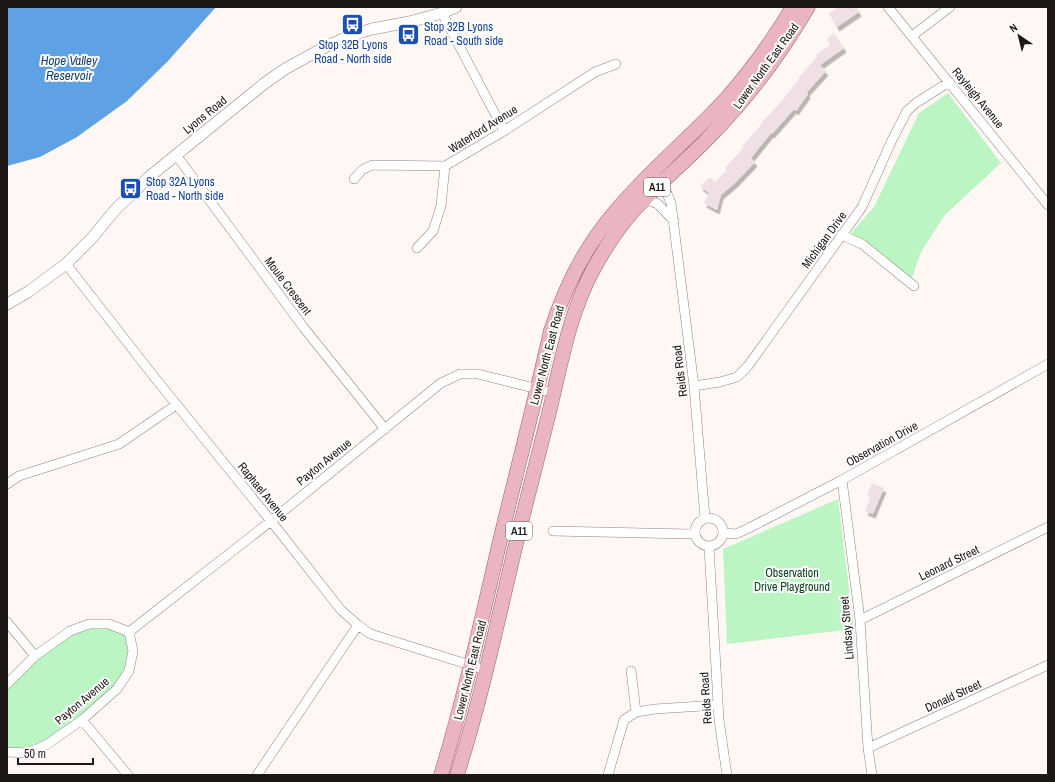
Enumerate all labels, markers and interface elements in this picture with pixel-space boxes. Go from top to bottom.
bus stop icon: Stop 32B Lyons Road - North side [340,11,366,37]
north arrow [999,16,1039,56]
place label: Stop 32B Lyons Road - South side [424,19,503,49]
street label: Lower North East Road [729,20,803,112]
text: N [1007,20,1020,35]
bus stop icon: Stop 32B Lyons Road - South side [395,21,421,47]
place label: Stop 32B Lyons Road - North side [314,37,392,67]
water label: Hope Valley Reservoir [41,52,98,84]
street label: Rayleigh Avenue [948,64,1008,132]
street label: Lyons Road [180,92,230,138]
street label: Waterford Avenue [446,101,520,157]
place label: Stop 32A Lyons Road - North side [146,174,224,204]
bus stop icon: Stop 32A Lyons Road - North side [117,176,143,202]
road number: A11 [644,178,670,196]
street label: Michigan Drive [798,208,850,272]
street label: Moule Crescent [261,254,315,319]
street label: Lower North East Road [526,304,568,406]
street label: Reids Road [669,344,691,398]
street label: Observation Drive [843,418,921,470]
street label: Payton Avenue [293,435,355,489]
street label: Raphael Avenue [234,459,292,525]
road number: A11 [506,522,532,540]
street label: Leonard Street [916,541,982,584]
park label: Observation Drive Playground [754,565,830,595]
street label: Lindsay Street [836,595,858,660]
street label: Lower North East Road [450,618,490,722]
street label: Reids Road [696,672,716,724]
street label: Payton Avenue [52,674,112,728]
street label: Donald Street [922,676,984,716]
scale bar [18,740,93,766]
text: 50 m [24,746,46,762]

